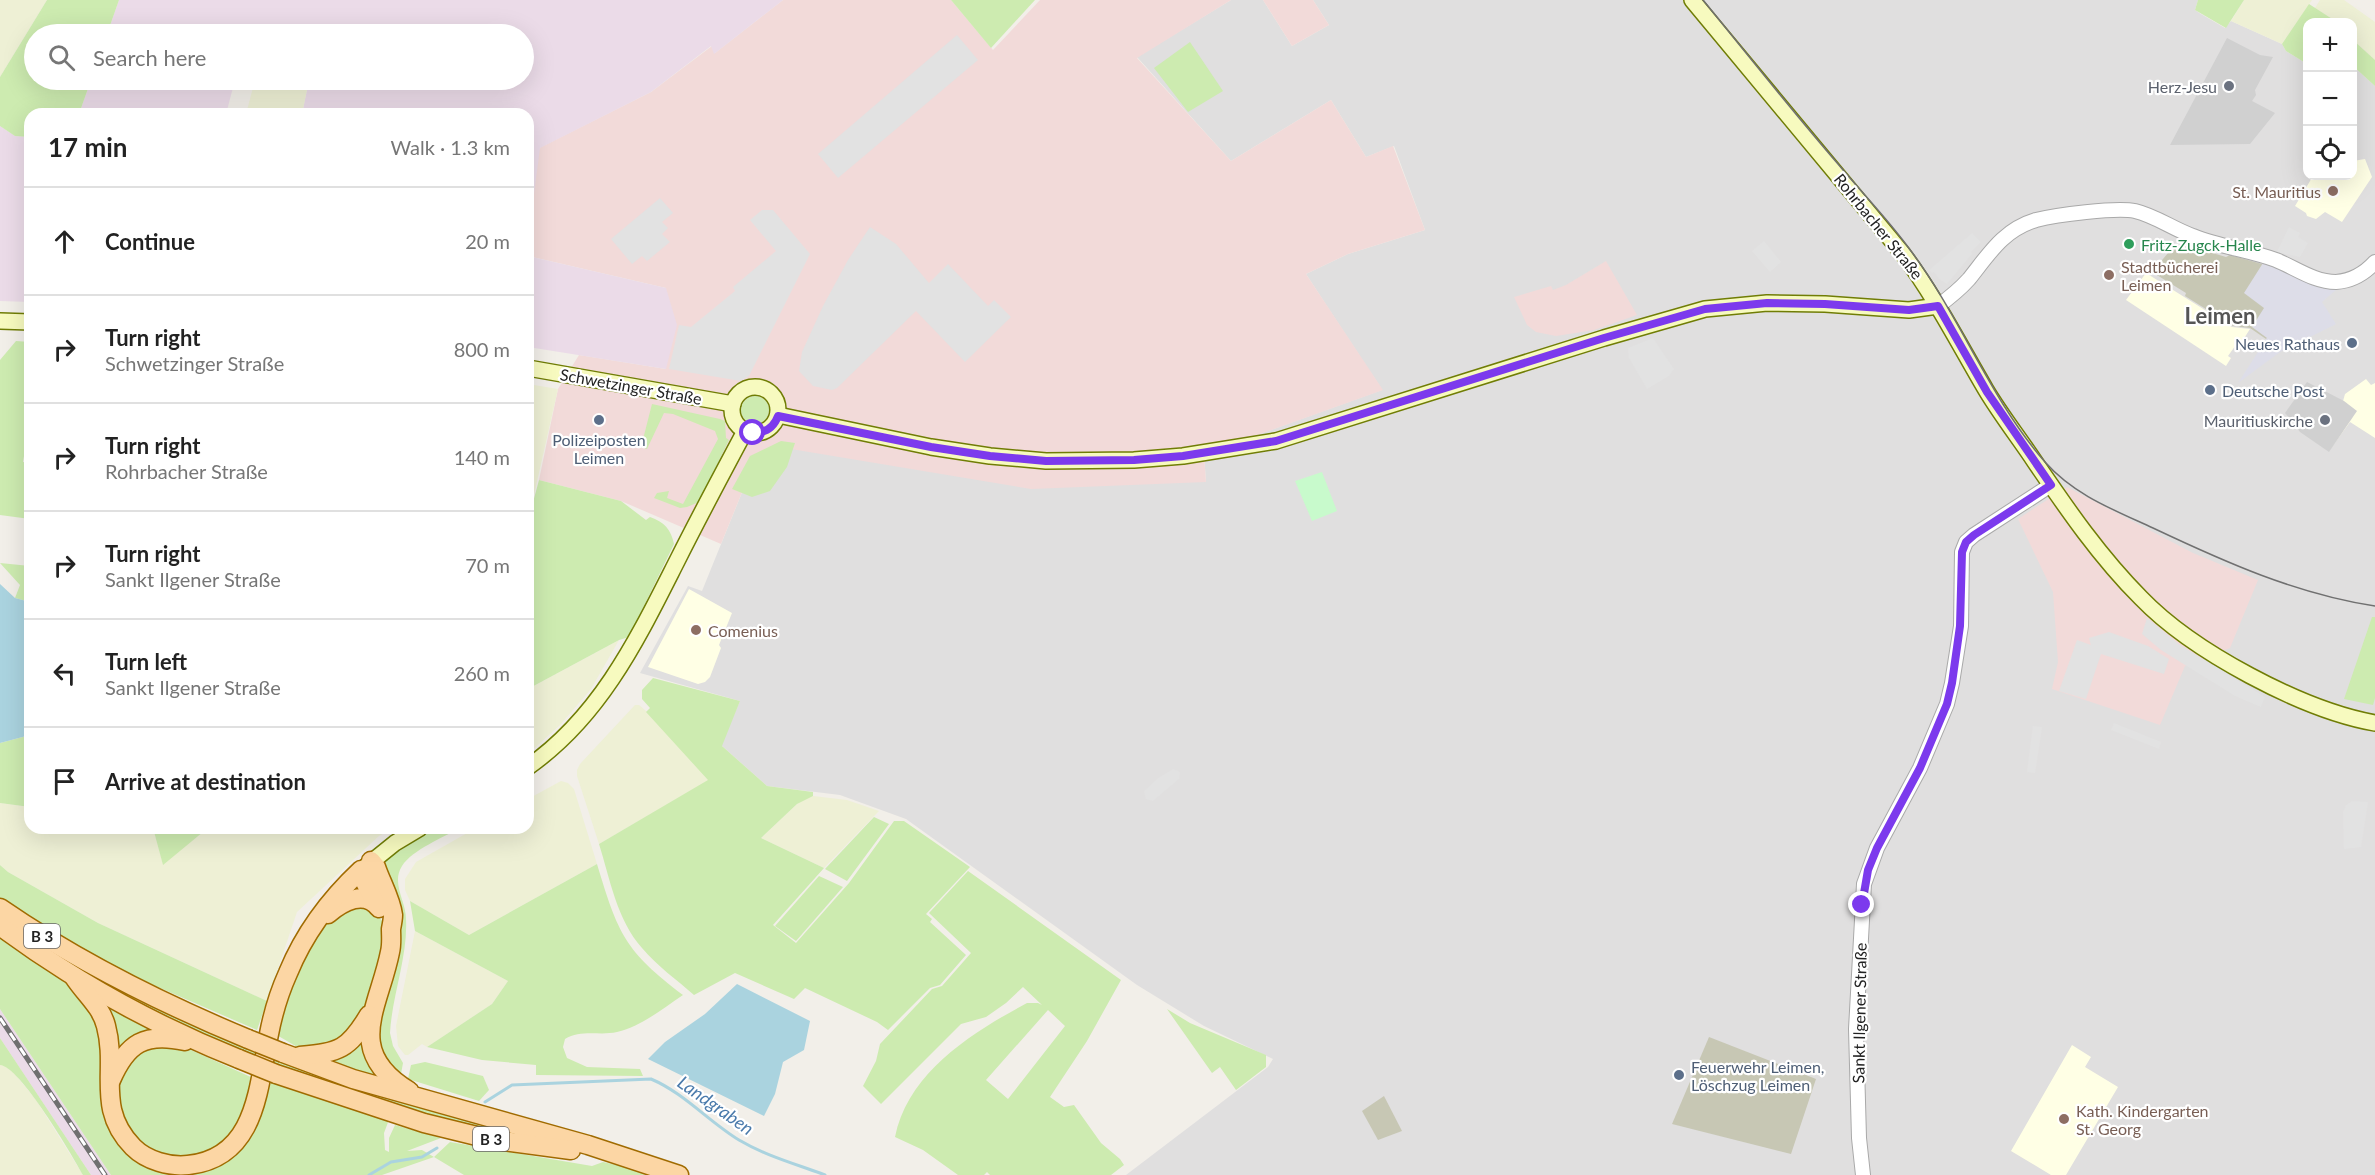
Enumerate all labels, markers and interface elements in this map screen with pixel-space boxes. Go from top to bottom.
map controls [2303,18,2357,180]
button: + [2303,18,2357,72]
search box [24,24,534,90]
icon: search [45,41,78,74]
text: Search here [93,44,206,71]
button: − [2303,72,2357,126]
place label: Herz-Jesu [2148,77,2217,96]
marker: Herz-Jesu [2222,79,2236,93]
button: locate [2303,126,2357,180]
text: 17 min [48,131,128,163]
text: Walk · 1.3 km [391,135,510,159]
street label: Rohrbacher Straße [1831,169,1927,283]
place label: St. Mauritius [2232,182,2321,201]
marker: St. Mauritius [2326,184,2340,198]
icon: ahead [48,225,81,258]
text: Continue [105,228,195,255]
text: 20 m [465,229,510,253]
place label: Fritz-Zugck-Halle [2141,235,2261,254]
marker: Fritz-Zugck-Halle [2122,237,2136,251]
place label: Stadtbücherei Leimen [2121,257,2218,294]
marker: Stadtbücherei Leimen [2102,268,2116,282]
district label: Leimen [2185,302,2255,329]
text: Turn right [105,324,200,351]
icon: right [48,333,81,366]
place label: Neues Rathaus [2235,334,2340,353]
marker: Neues Rathaus [2345,336,2359,350]
text: 800 m [454,337,510,361]
text: Schwetzinger Straße [105,351,284,375]
street label: Schwetzinger Straße [559,364,703,408]
place label: Deutsche Post [2222,381,2324,400]
marker: Deutsche Post [2203,383,2217,397]
place label: Mauritiuskirche [2204,411,2313,430]
marker: Polizeiposten Leimen [592,413,606,427]
marker: Mauritiuskirche [2318,413,2332,427]
route start [739,419,765,445]
place label: Polizeiposten Leimen [552,430,646,467]
text: Turn right [105,432,200,459]
icon: right [48,441,81,474]
text: 140 m [454,445,510,469]
text: Rohrbacher Straße [105,459,268,483]
text: Turn right [105,540,200,567]
icon: right [48,549,81,582]
text: 70 m [465,553,510,577]
text: Sankt Ilgener Straße [105,567,281,591]
place label: Comenius [708,621,778,640]
marker: Comenius [689,623,703,637]
text: Turn left [105,648,187,675]
icon: left [48,657,81,690]
text: 260 m [454,661,510,685]
text: Sankt Ilgener Straße [105,675,281,699]
icon: arrive [48,765,81,798]
text: Arrive at destination [105,768,306,795]
route end [1848,891,1874,917]
road number: B 3 [24,924,60,948]
street label: Sankt Ilgener Straße [1848,943,1870,1083]
place label: Feuerwehr Leimen, Löschzug Leimen [1691,1057,1825,1094]
marker: Feuerwehr Leimen, Löschzug Leimen [1672,1068,1686,1082]
water label: Landgraben [674,1071,758,1139]
place label: Kath. Kindergarten St. Georg [2076,1101,2209,1138]
marker: Kath. Kindergarten St. Georg [2057,1112,2071,1126]
road number: B 3 [473,1127,509,1151]

